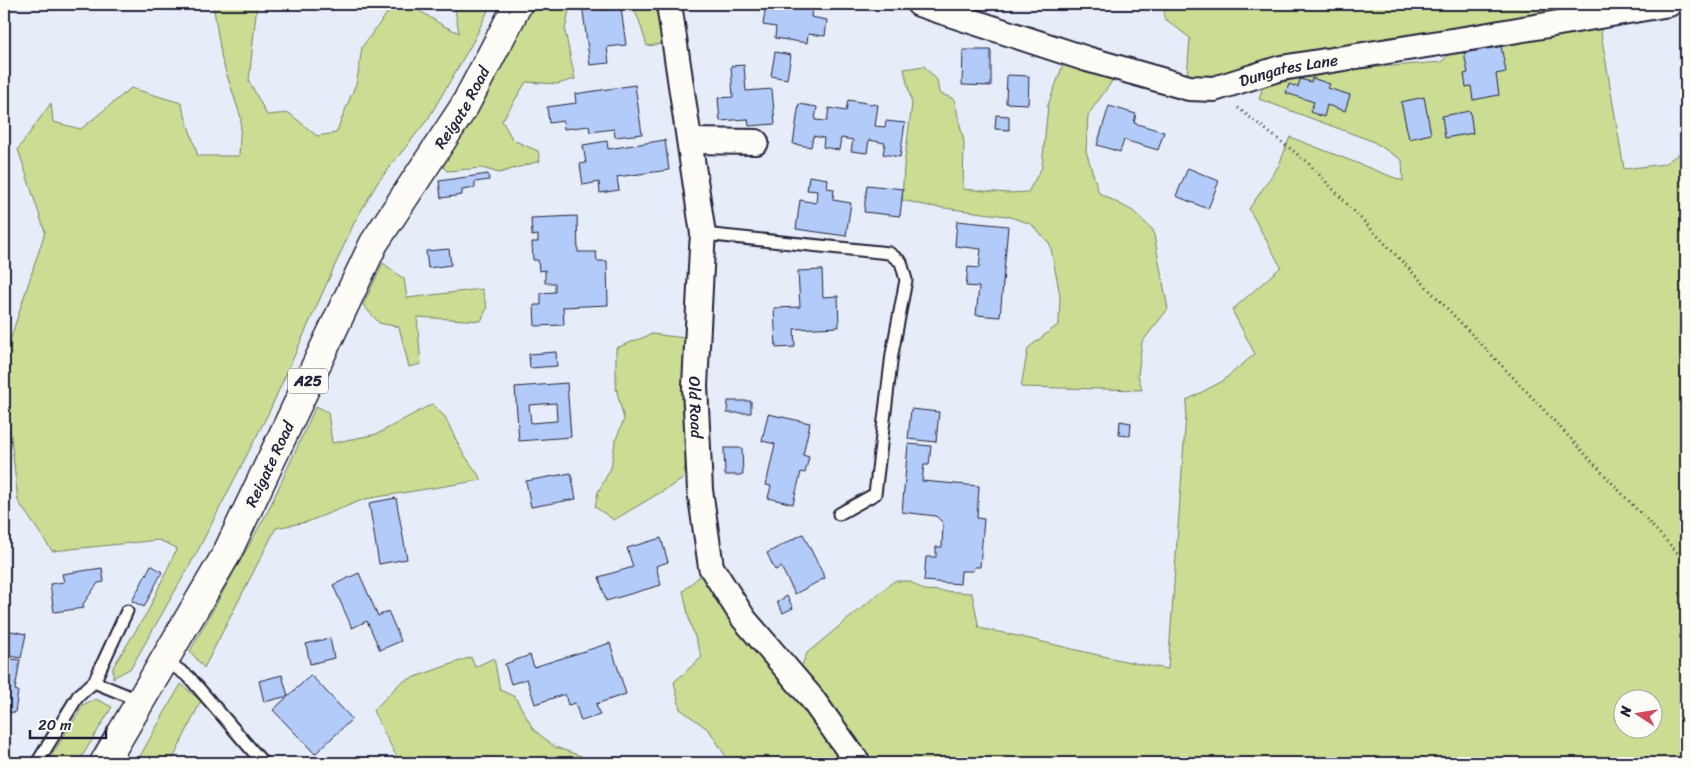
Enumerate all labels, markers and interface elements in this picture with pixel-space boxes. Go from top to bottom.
street label: Dungates Lane [1235,45,1340,95]
street label: Reigate Road [426,60,499,155]
road number: A25 [288,368,328,394]
street label: Old Road [680,376,712,440]
street label: Reigate Road [237,415,303,512]
north arrow [1612,690,1662,740]
text: N [1612,704,1639,720]
scale bar [30,707,106,739]
text: 20 m [38,712,72,738]

